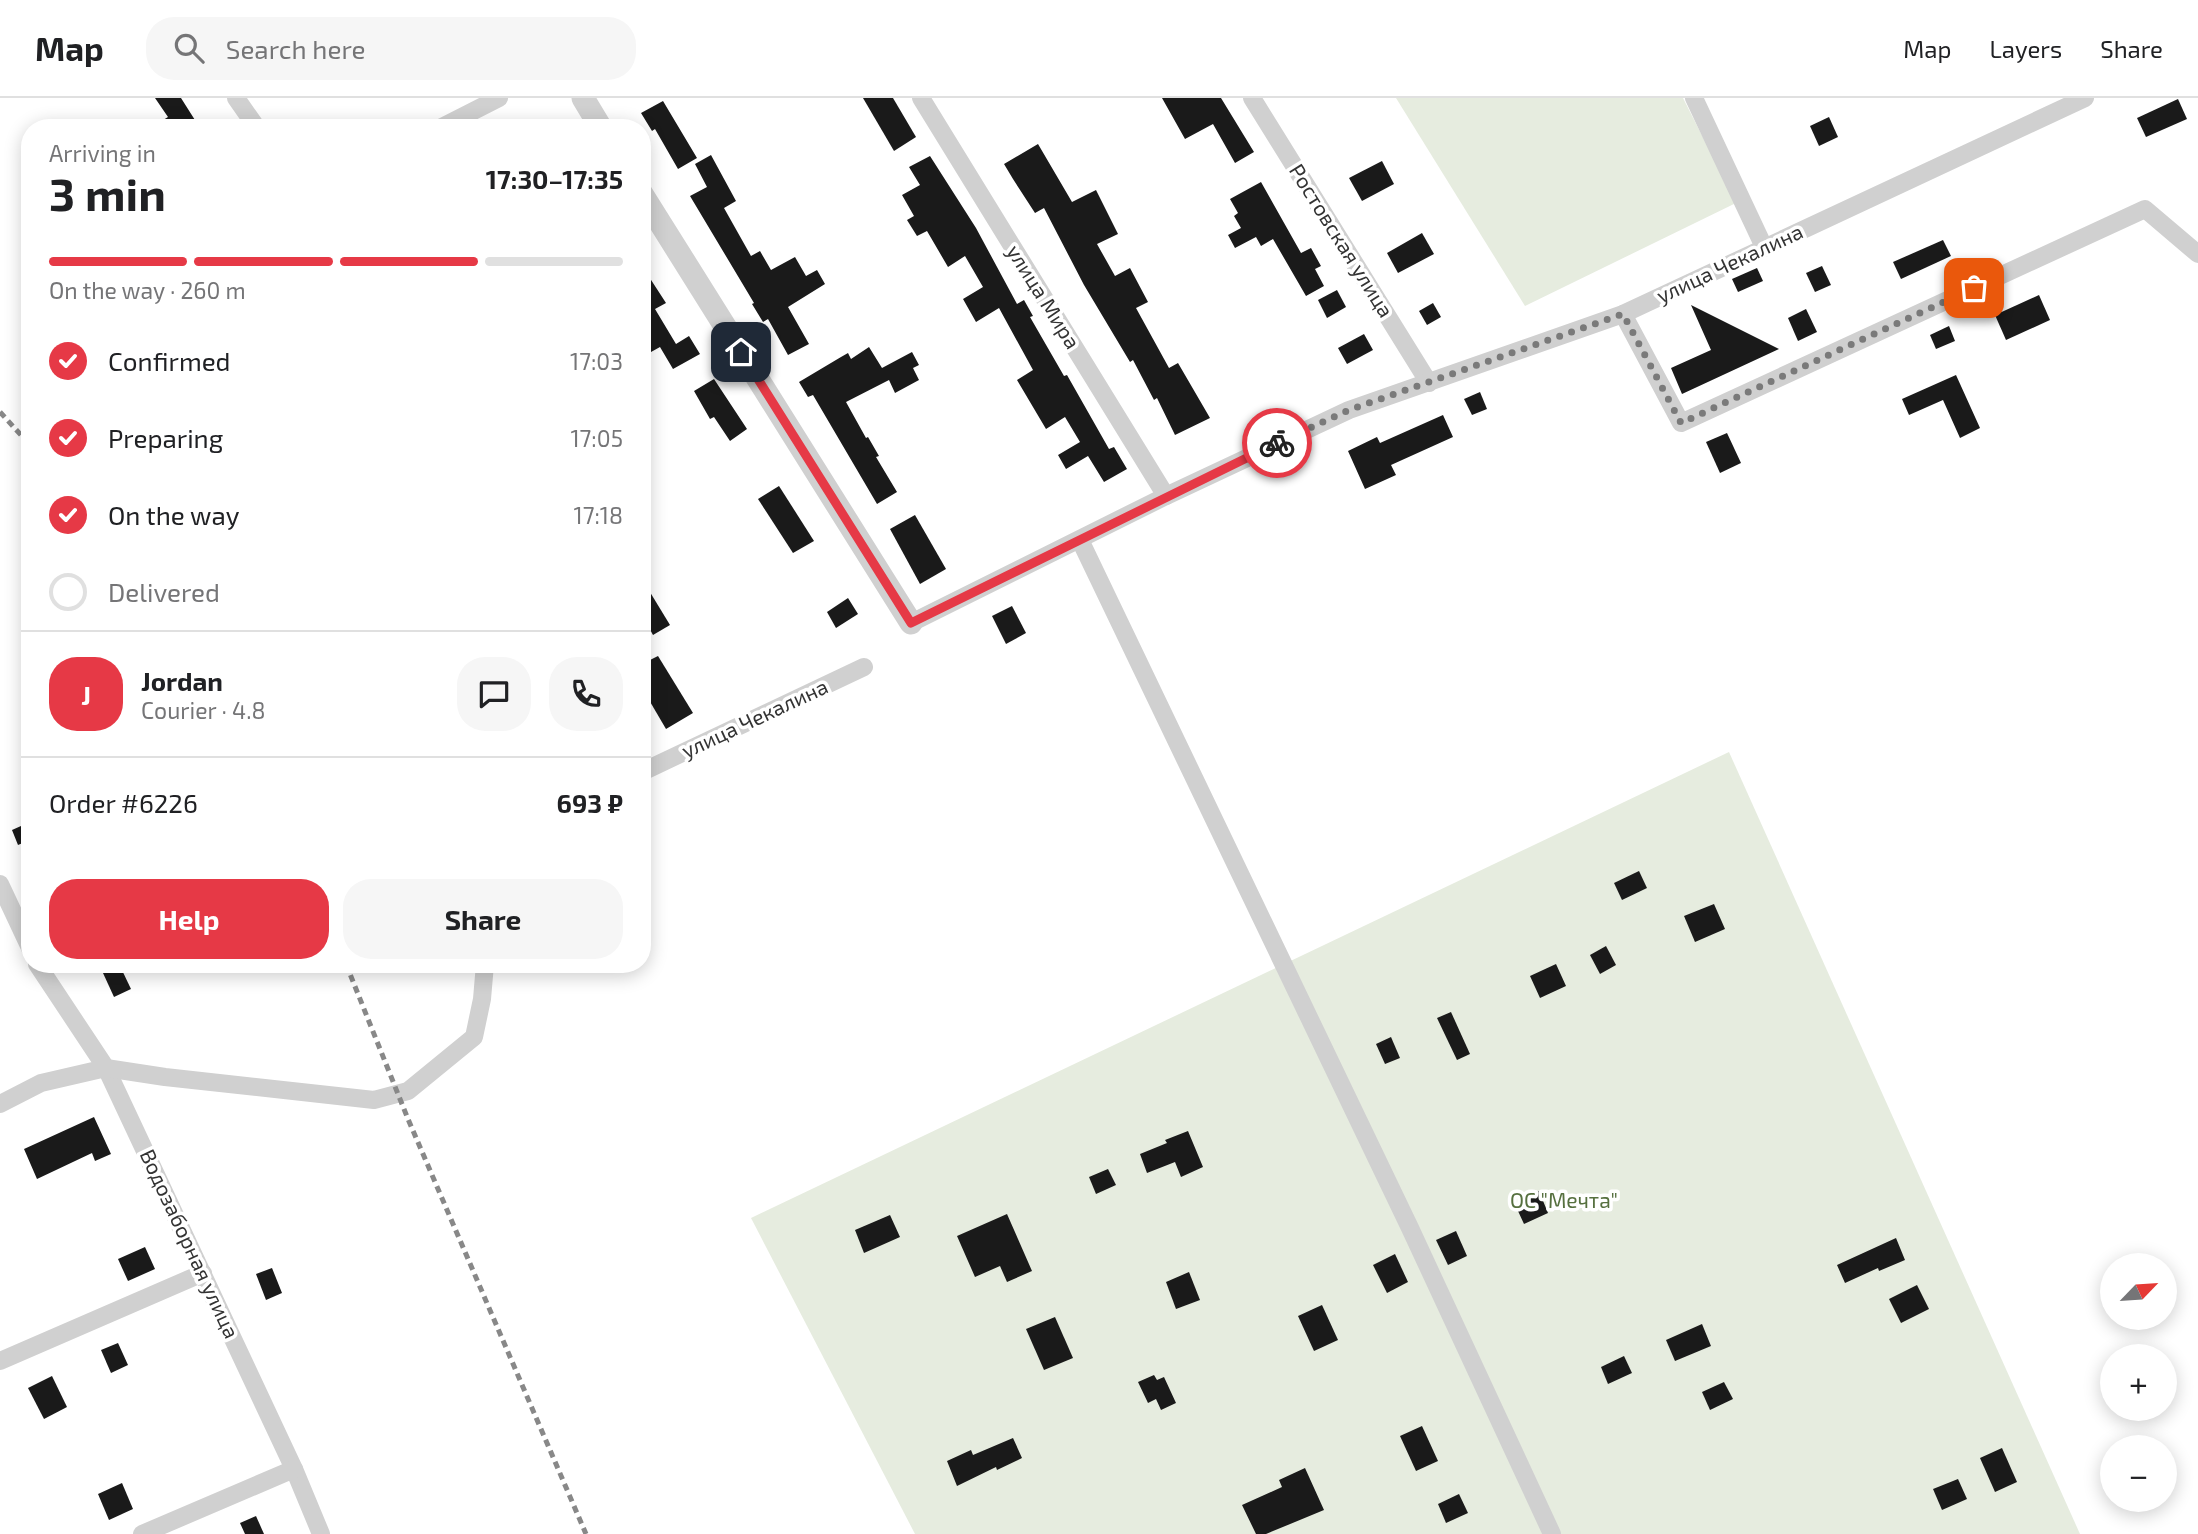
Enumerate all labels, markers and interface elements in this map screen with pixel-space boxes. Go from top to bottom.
search box [146,17,636,80]
text: Map [35,28,104,68]
icon: search [170,29,208,67]
text: Search here [226,33,365,64]
text: Map [1903,34,1951,63]
text: Layers [1989,34,2062,63]
text: Share [2100,34,2163,63]
text: Arriving in [49,139,156,167]
street label: Ростовская улица [1284,159,1400,322]
text: 17:30–17:35 [486,163,623,194]
text: 3 min [49,165,166,220]
street label: улица Чекалина [1652,218,1807,308]
street label: улица Мира [1002,240,1086,353]
pin [1944,258,2004,318]
icon: bag [1955,269,1993,307]
text: On the way · 260 m [49,276,246,304]
pin [711,322,771,382]
icon: home [722,333,760,371]
icon: check [49,342,87,380]
text: Confirmed [108,345,231,376]
text: 17:03 [570,347,623,375]
courier [1242,408,1312,478]
icon: check [49,419,87,457]
text: Preparing [108,422,223,453]
text: 17:05 [570,424,623,452]
icon: bike [1258,424,1296,462]
icon: check [49,496,87,534]
text: On the way [108,499,239,530]
text: 17:18 [574,501,623,529]
text: Delivered [108,576,220,607]
button: chat [457,657,531,731]
button: phone [549,657,623,731]
text: Jordan [141,665,223,696]
street label: улица Чекалина [677,673,832,763]
text: J [81,679,91,710]
text: Courier · 4.8 [141,696,265,724]
text: Order #6226 [49,787,198,818]
text: 693 ₽ [557,787,623,818]
button: Help [49,879,329,959]
button: Share [343,879,623,959]
street label: Водозаборная улица [135,1145,245,1342]
park label: ОС "Мечта" [1510,1187,1618,1212]
north arrow [2100,1253,2177,1330]
map controls [2100,1253,2177,1512]
button: + [2100,1344,2177,1421]
button: − [2100,1435,2177,1512]

